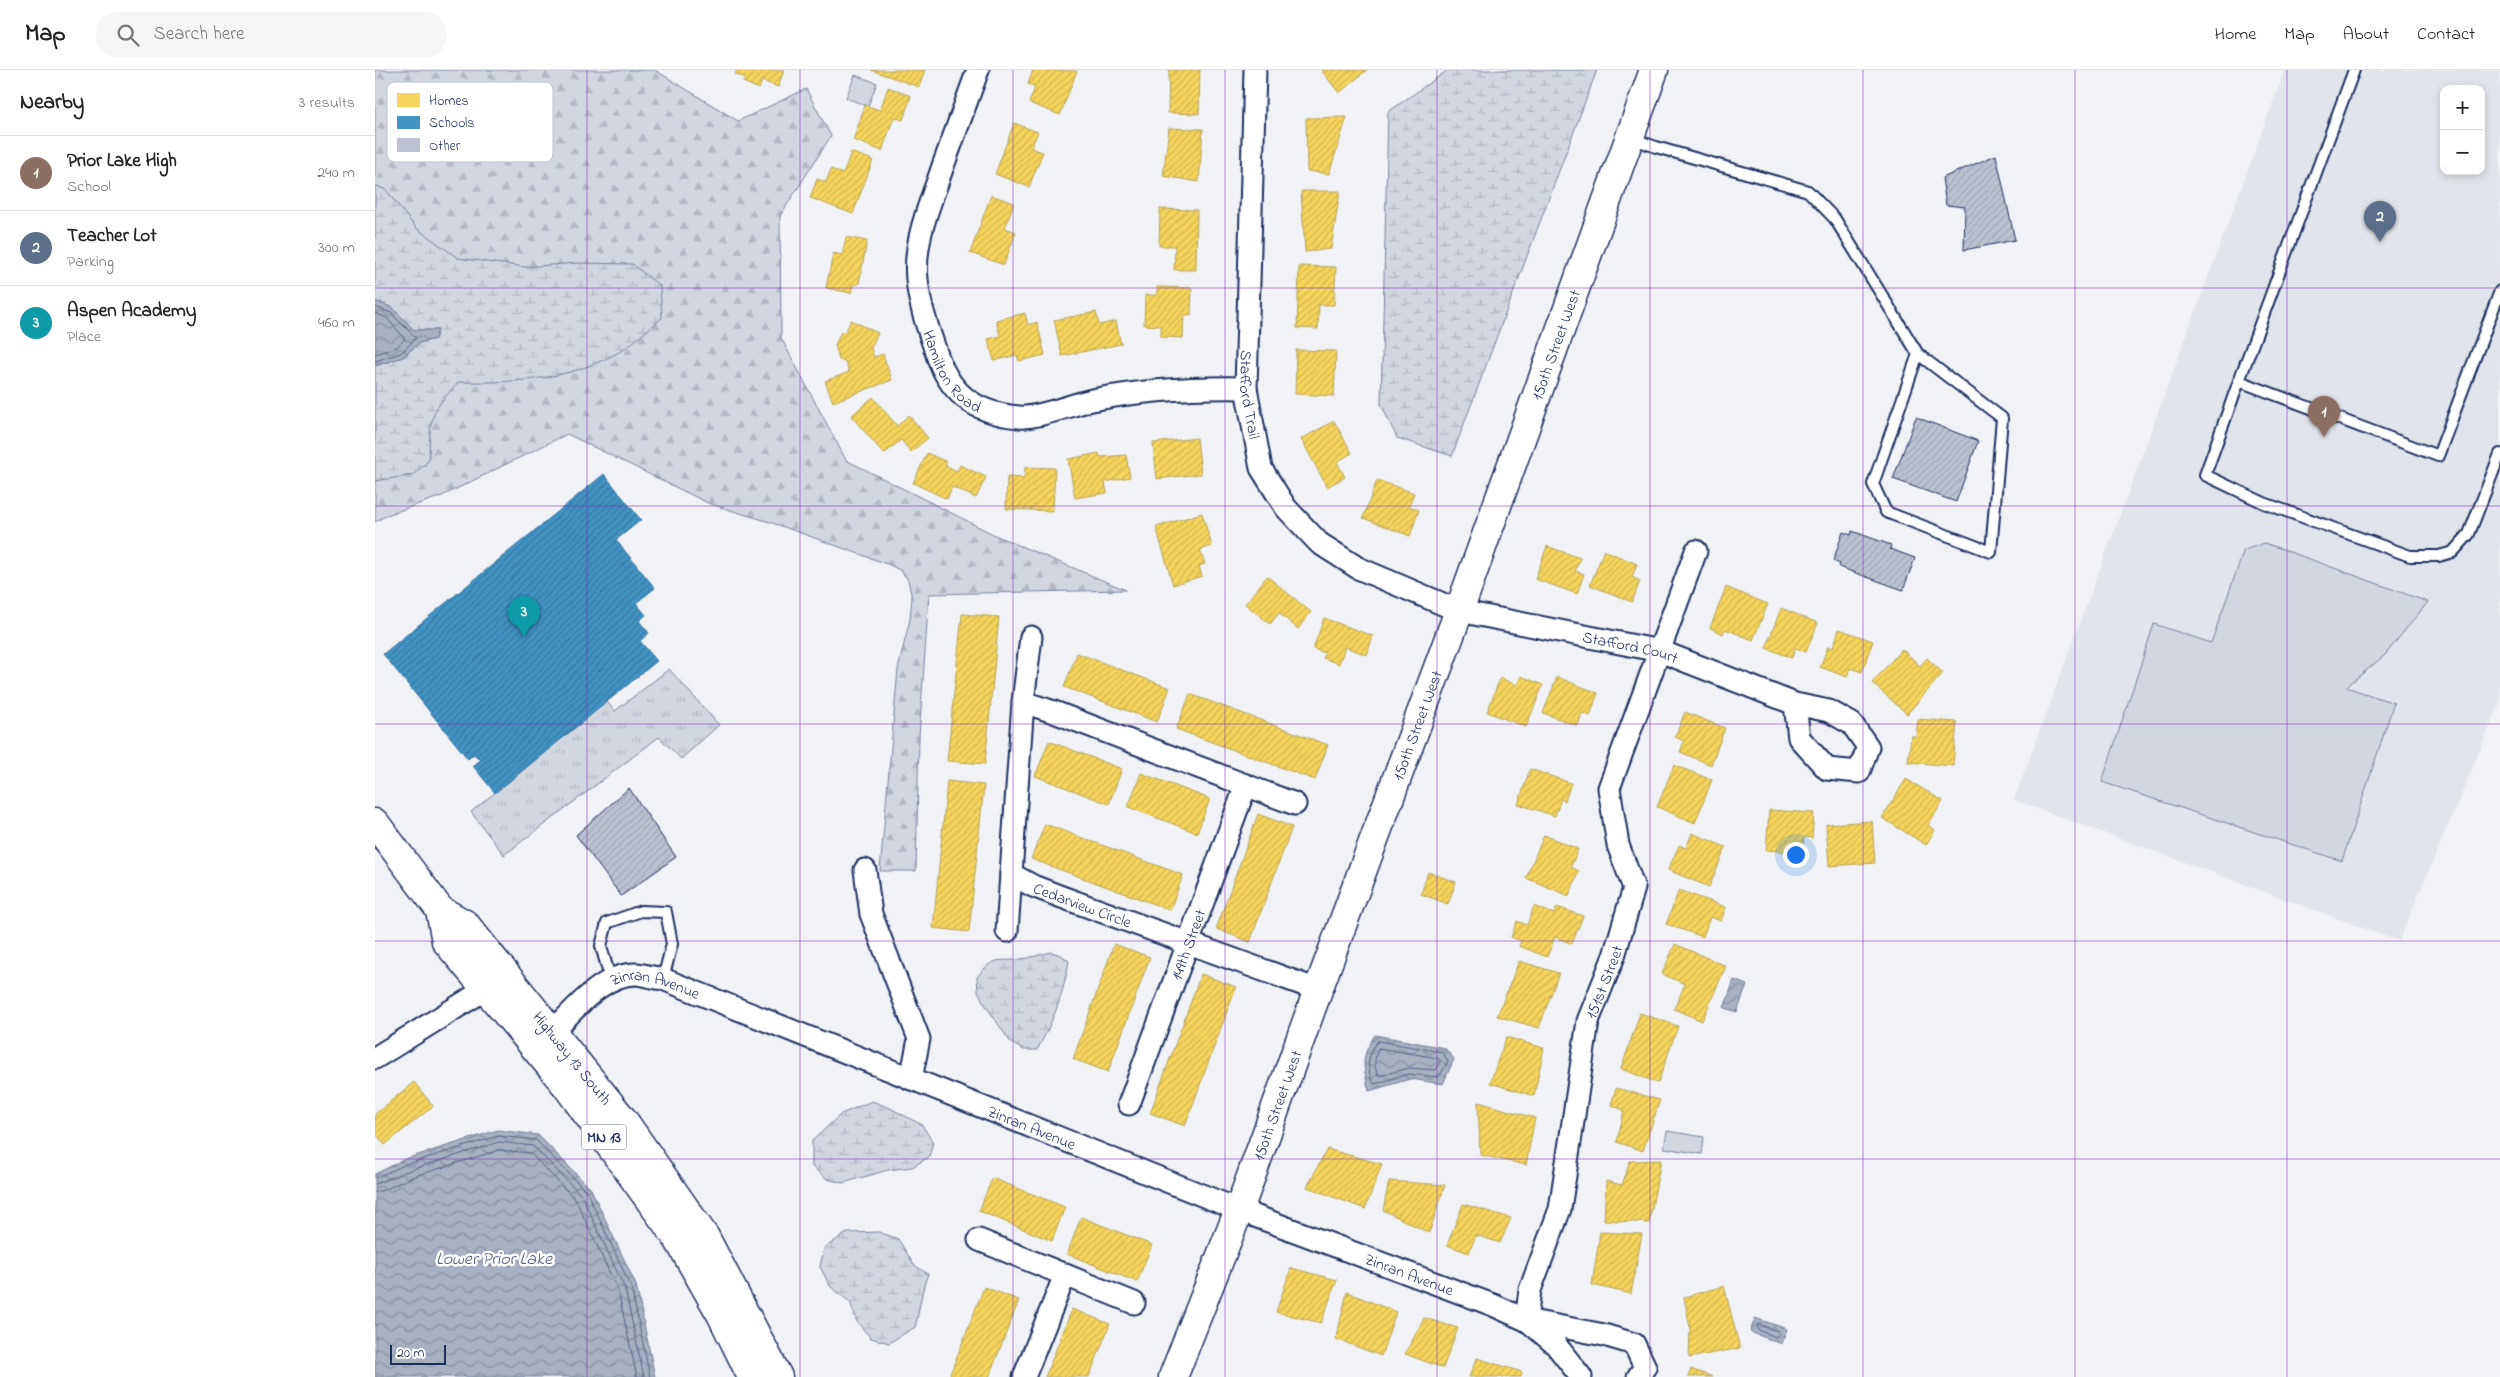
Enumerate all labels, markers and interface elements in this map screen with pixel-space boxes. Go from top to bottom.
search box [96,12,446,57]
text: Map [25,17,66,52]
icon: search [114,21,142,49]
text: Search here [154,21,245,48]
text: Home [2215,22,2256,48]
text: Map [2284,22,2315,48]
text: About [2343,22,2389,48]
text: Contact [2417,22,2475,48]
legend [387,82,553,162]
map controls [2440,85,2485,175]
button: + [2440,85,2485,130]
text: Nearby [20,88,84,118]
text: 3 results [299,91,355,115]
text: Homes [429,91,469,112]
text: Schools [429,113,474,134]
button: − [2440,130,2485,175]
text: Other [429,136,461,157]
text: Prior Lake High [67,148,177,175]
text: 1 [33,161,39,185]
text: 240 m [317,161,355,185]
text: School [67,175,111,199]
pin: 2 [2364,201,2396,242]
text: Teacher Lot [67,223,157,250]
text: 2 [32,236,40,260]
text: 300 m [318,236,355,260]
text: Parking [67,250,114,274]
street label: 150th Street West [1526,286,1588,404]
text: Aspen Academy [67,298,196,325]
text: 3 [33,311,39,335]
text: 460 m [318,311,355,335]
text: Place [67,325,101,349]
street label: Hamilton Road [915,327,985,420]
street label: Stafford Trail [1232,350,1265,442]
pin: 1 [2308,396,2340,437]
pin: 3 [508,596,540,637]
street label: Stafford Court [1580,626,1682,671]
street label: 150th Street West [1387,667,1450,784]
your location [1783,842,1809,868]
street label: Cedarview Circle [1029,877,1135,936]
street label: 149th Street [1165,906,1214,984]
street label: 151st Street [1580,942,1631,1023]
street label: Zinran Avenue [607,964,704,1007]
street label: Highway 13 South [526,1007,617,1111]
street label: 150th Street West [1248,1047,1310,1164]
street label: Zinran Avenue [984,1100,1080,1158]
road number: MN 13 [581,1124,627,1150]
water label: Lower Prior Lake [436,1247,553,1273]
street label: Zinran Avenue [1361,1248,1458,1304]
scale bar [390,1342,446,1365]
text: 20 m [397,1343,424,1364]

